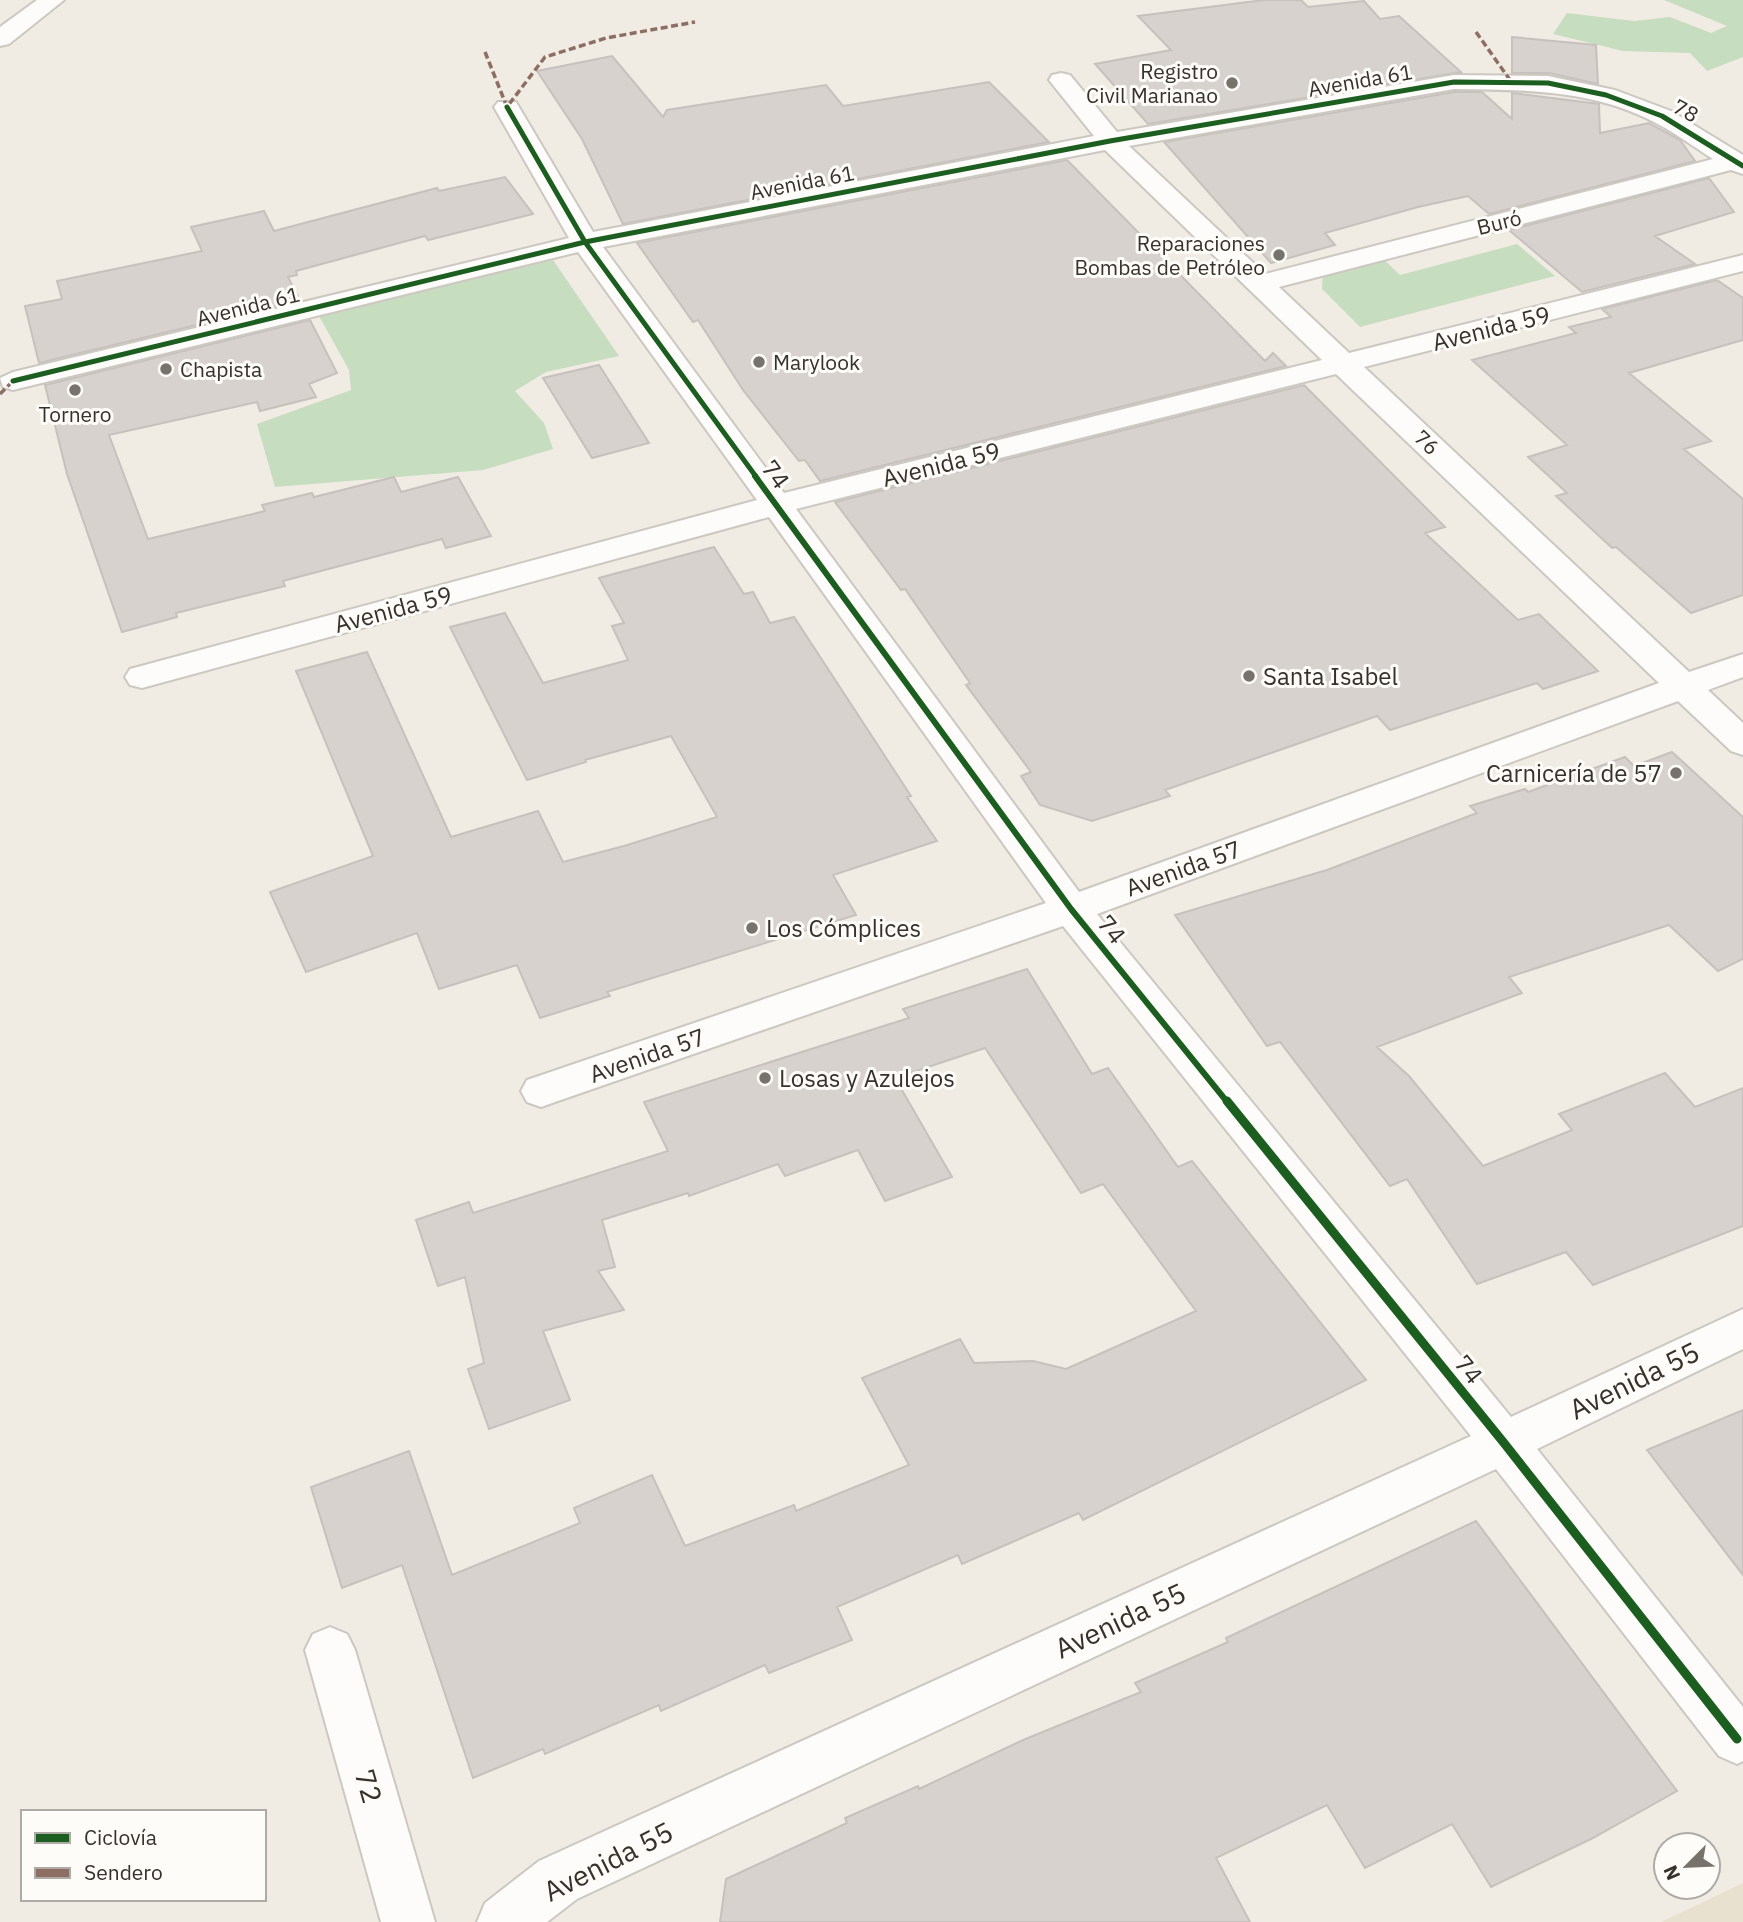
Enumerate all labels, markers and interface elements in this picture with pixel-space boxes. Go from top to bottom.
place label: Registro Civil Marianao [1086,57,1218,109]
street label: Avenida 61 [1306,57,1414,103]
marker: Registro Civil Marianao [1224,75,1240,91]
street label: 78 [1668,92,1704,128]
street label: Avenida 61 [748,158,856,206]
street label: Buró [1474,203,1524,241]
place label: Reparaciones Bombas de Petróleo [1074,229,1265,281]
marker: Reparaciones Bombas de Petróleo [1271,247,1287,263]
street label: Avenida 61 [193,280,303,332]
street label: Avenida 59 [1429,298,1553,358]
place label: Marylook [773,348,860,376]
marker: Marylook [751,354,767,370]
place label: Chapista [180,355,262,383]
marker: Chapista [158,361,174,377]
marker: Tornero [67,382,83,398]
place label: Tornero [39,400,111,428]
street label: 76 [1408,423,1446,461]
street label: Avenida 59 [879,434,1003,494]
street label: 74 [755,453,797,495]
street label: Avenida 59 [331,578,455,640]
place label: Santa Isabel [1263,660,1398,692]
marker: Santa Isabel [1241,668,1257,684]
place label: Carnicería de 57 [1486,757,1662,789]
marker: Carnicería de 57 [1668,765,1684,781]
street label: Avenida 57 [1121,832,1245,904]
street label: 74 [1090,908,1134,950]
place label: Los Cómplices [766,912,921,944]
marker: Los Cómplices [744,920,760,936]
street label: Avenida 57 [585,1020,709,1090]
place label: Losas y Azulejos [779,1062,955,1094]
marker: Losas y Azulejos [757,1070,773,1086]
street label: Avenida 55 [1563,1333,1705,1427]
street label: 74 [1447,1348,1491,1390]
street label: Avenida 55 [1048,1574,1192,1666]
street label: 72 [347,1765,391,1807]
legend [21,1810,266,1901]
street label: Avenida 55 [537,1813,679,1909]
text: Ciclovía [84,1823,157,1851]
north arrow [1652,1831,1722,1901]
text: Sendero [84,1858,163,1886]
text: N [1658,1862,1685,1884]

